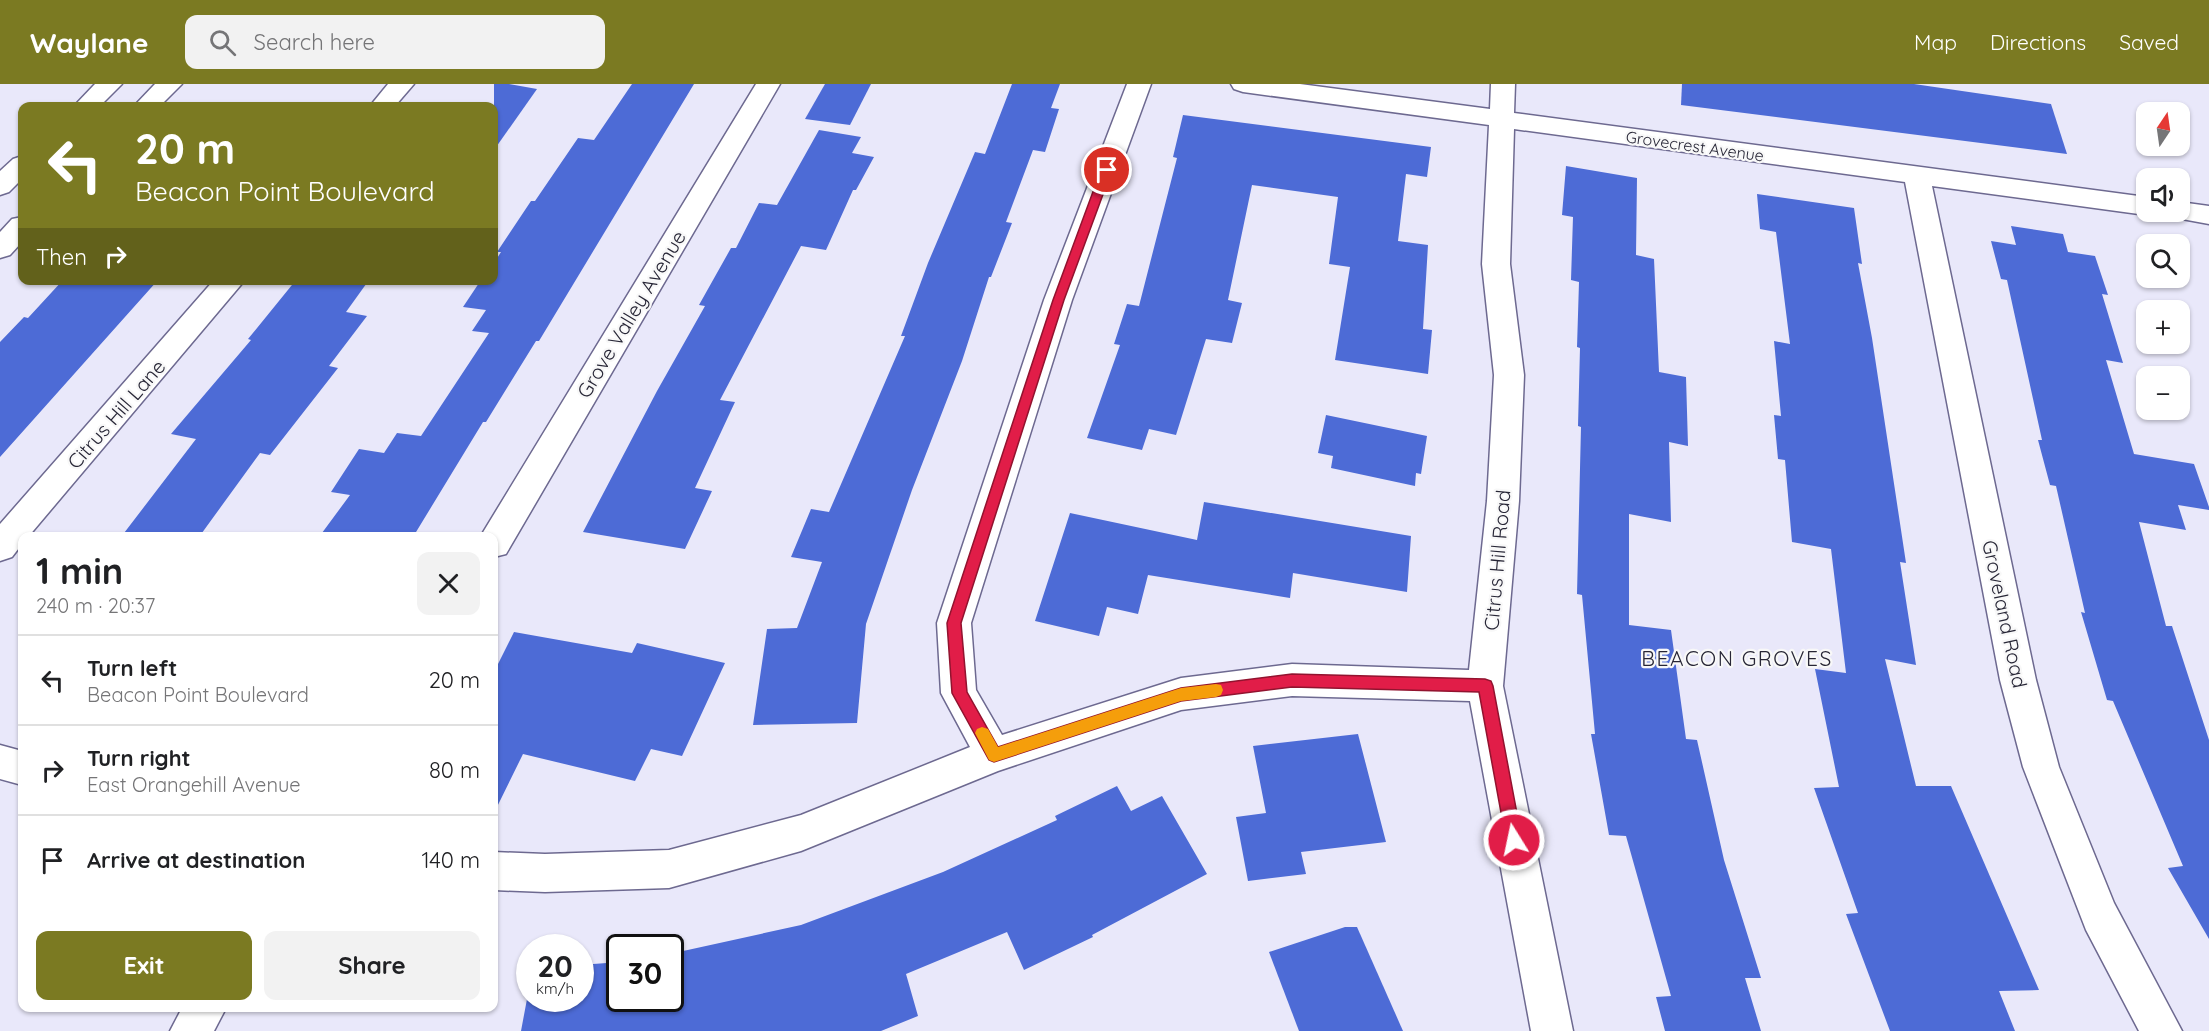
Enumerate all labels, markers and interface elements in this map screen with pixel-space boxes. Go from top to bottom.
search box [185,15,605,69]
text: Waylane [30,25,149,60]
icon: search [206,26,239,59]
text: Search here [254,28,375,56]
text: Map [1914,29,1957,55]
text: Directions [1990,29,2086,55]
text: Saved [2119,29,2179,55]
north arrow [2136,102,2190,156]
map controls [2136,102,2190,420]
text: 20 m [135,122,235,175]
icon: left [36,126,114,204]
street label: Grovecrest Avenue [1625,126,1765,166]
pin [1081,144,1132,195]
icon: arrive [1090,153,1123,186]
button: sound [2136,168,2190,222]
text: Beacon Point Boulevard [135,174,435,208]
street label: Grove Valley Avenue [571,226,691,402]
button: search [2136,234,2190,288]
icon: right [99,240,132,273]
text: Then [36,243,87,271]
button: + [2136,300,2190,354]
street label: Citrus Hill Lane [62,354,170,474]
button: − [2136,366,2190,420]
street label: Citrus Hill Road [1478,489,1516,631]
street label: Groveland Road [1977,538,2033,690]
text: 1 min [36,548,123,593]
button: close [417,552,480,615]
text: 240 m · 20:37 [36,593,155,618]
district label: BEACON GROVES [1641,645,1833,671]
text: Turn left [87,654,177,682]
icon: left [36,664,69,697]
text: 20 m [429,666,480,694]
text: Beacon Point Boulevard [87,682,309,707]
text: Turn right [87,744,191,772]
icon: right [36,754,69,787]
text: 80 m [429,756,480,784]
text: East Orangehill Avenue [87,772,301,797]
position arrow [1482,808,1546,872]
icon: arrive [36,844,69,877]
text: Arrive at destination [87,846,305,874]
text: 140 m [421,846,480,874]
button: Exit [36,931,252,1000]
button: Share [264,931,480,1000]
speed limit sign: 30 [606,934,684,1012]
text: 20 [537,947,573,985]
text: km/h [536,979,574,998]

